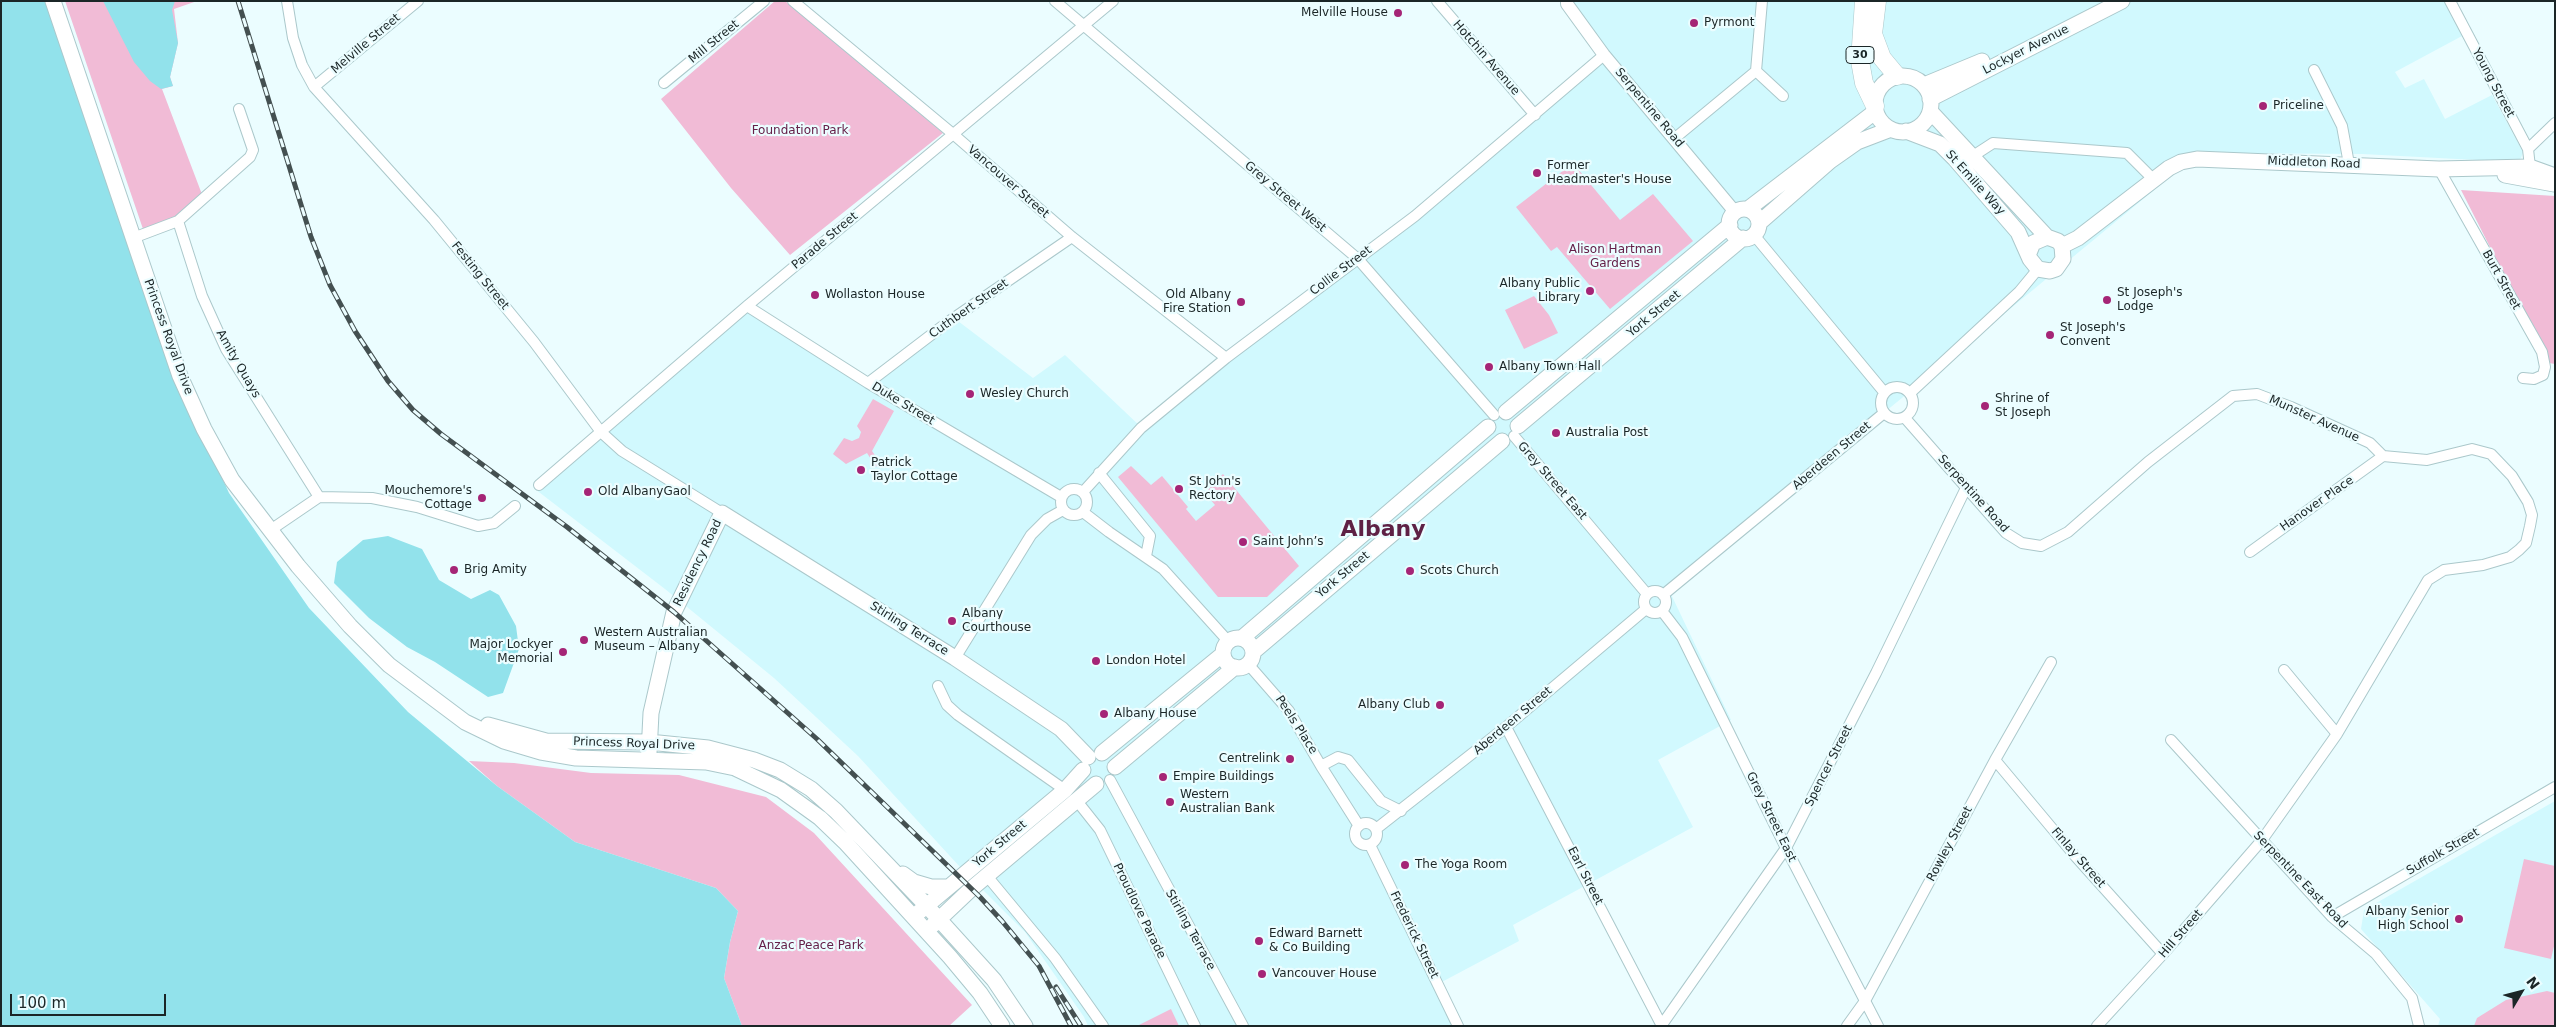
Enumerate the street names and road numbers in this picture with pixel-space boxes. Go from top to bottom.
street label: Melville Street [328,11,404,77]
street label: Mill Street [686,17,742,67]
street label: Hotchin Avenue [1450,18,1522,98]
street label: Lockyer Avenue [1981,22,2071,78]
road number: 30 [1846,46,1874,64]
street label: Young Street [2469,46,2517,120]
street label: Serpentine Road [1612,65,1686,151]
street label: Vancouver Street [964,143,1052,221]
street label: St Emilie Way [1942,148,2008,218]
street label: Middleton Road [2267,154,2361,172]
street label: Grey Street West [1241,159,1329,235]
street label: Parade Street [789,209,861,273]
street label: Festing Street [448,239,512,313]
street label: Collie Street [1307,243,1375,299]
street label: Burt Street [2479,248,2523,312]
street label: Cuthbert Street [927,276,1011,342]
street label: Princess Royal Drive [140,277,196,397]
street label: York Street [1624,288,1684,340]
street label: Amity Quays [213,327,263,401]
street label: Duke Street [869,380,937,428]
street label: Munster Avenue [2267,393,2361,445]
street label: Aberdeen Street [1790,419,1874,493]
street label: Grey Street East [1514,439,1590,523]
street label: Serpentine Road [1934,452,2012,536]
street label: Hanover Place [2277,473,2357,535]
street label: Residency Road [671,517,725,609]
street label: York Street [1313,549,1373,601]
street label: Stirling Terrace [867,599,951,659]
street label: Aberdeen Street [1471,684,1555,758]
street label: Peels Place [1272,693,1320,757]
street label: Spencer Street [1802,723,1856,809]
street label: Princess Royal Drive [573,735,695,753]
street label: Grey Street East [1743,770,1799,864]
street label: Rowley Street [1924,804,1976,884]
street label: York Street [970,818,1030,870]
street label: Finlay Street [2048,825,2108,891]
street label: Suffolk Street [2404,825,2482,879]
street label: Serpentine East Road [2250,829,2350,931]
street label: Earl Street [1564,844,1606,908]
street label: Proudlove Parade [1110,861,1168,961]
street label: Stirling Terrace [1162,887,1218,973]
street label: Frederick Street [1387,889,1441,981]
street label: Hill Street [2156,907,2206,961]

